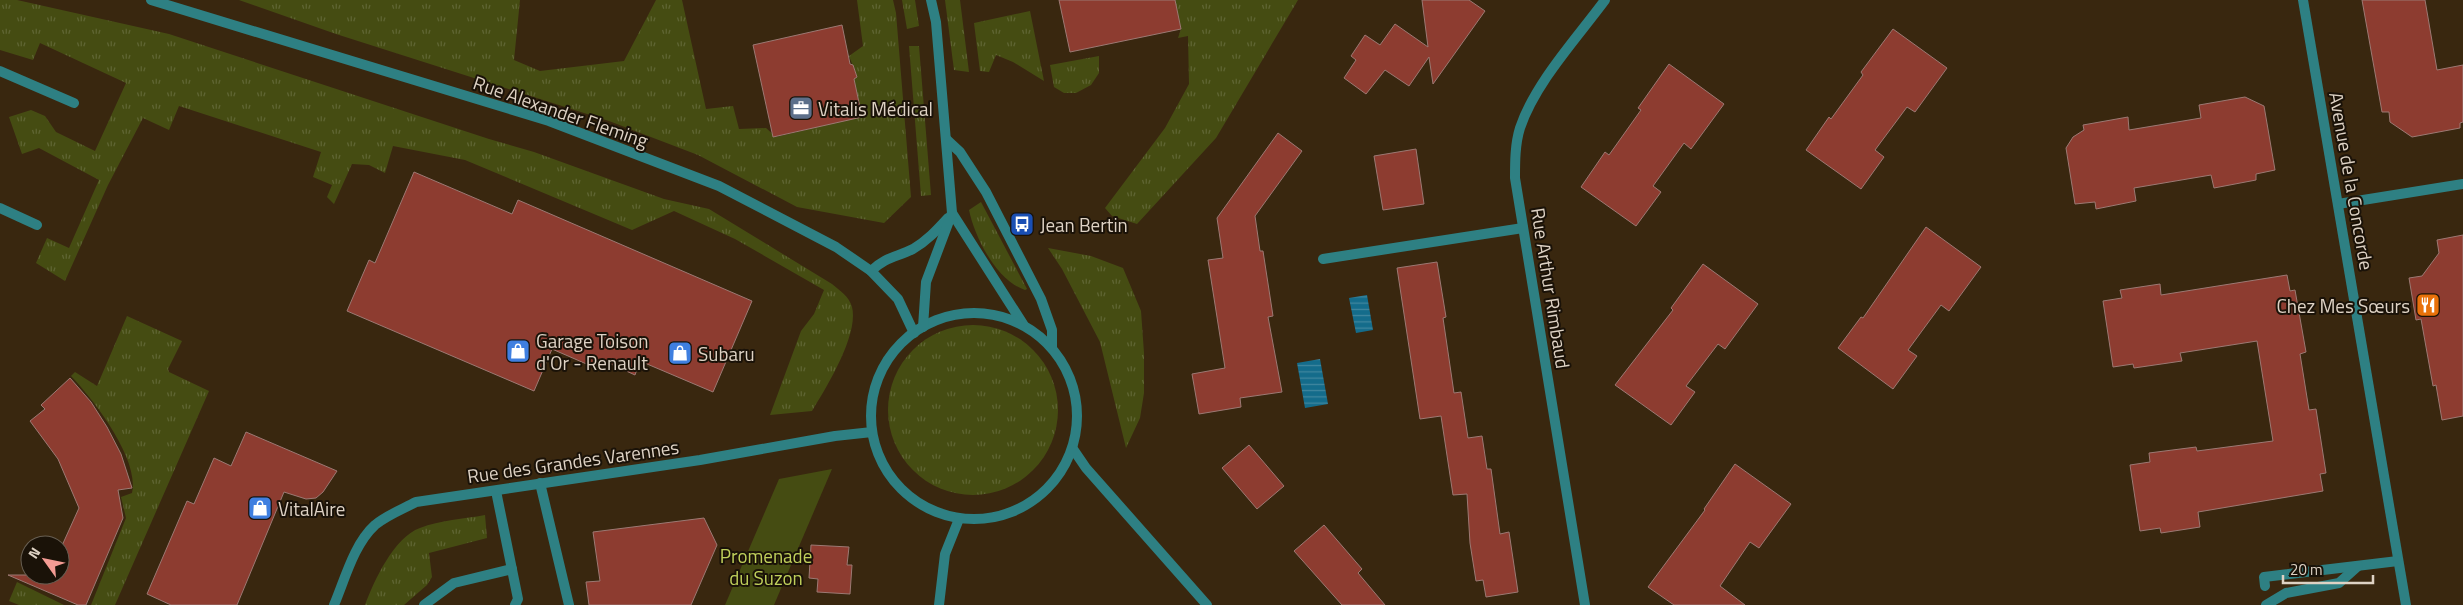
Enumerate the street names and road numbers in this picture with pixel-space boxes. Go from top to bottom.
street label: Rue Alexander Fleming [470,67,653,155]
street label: Avenue de la Concorde [2322,90,2382,272]
street label: Rue Arthur Rimbaud [1524,205,1578,371]
street label: Rue des Grandes Varennes [465,432,681,490]

